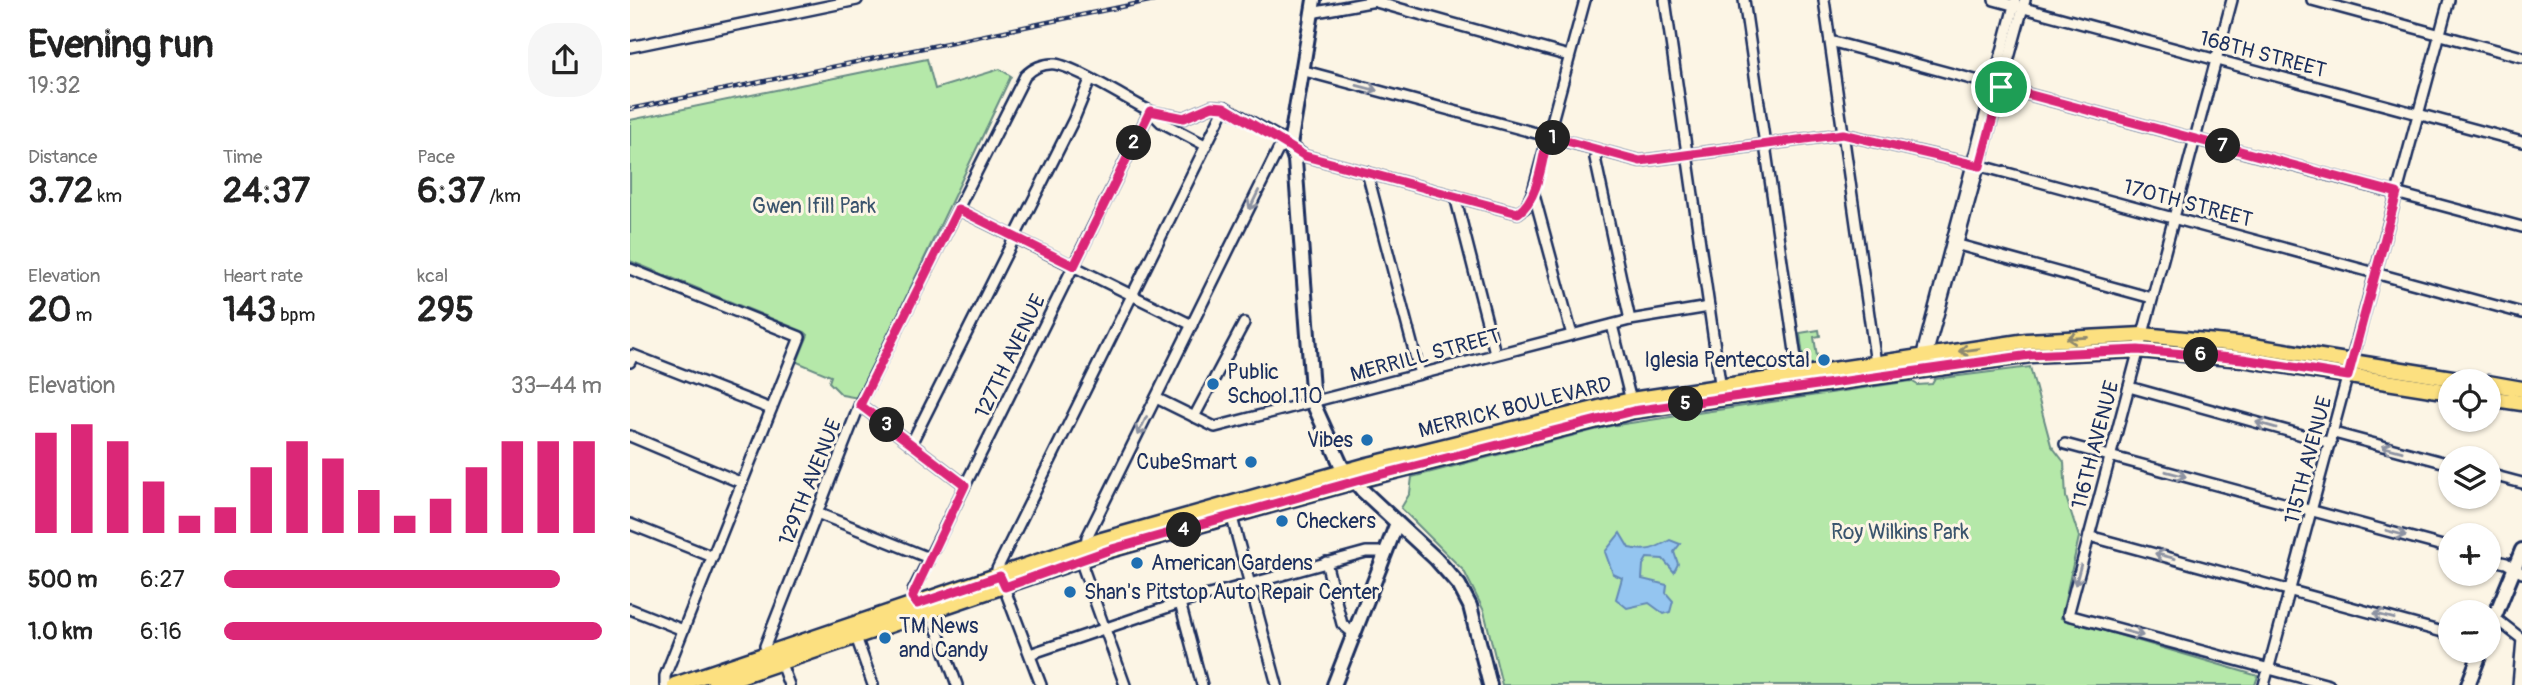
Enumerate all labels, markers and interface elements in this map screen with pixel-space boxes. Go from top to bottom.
text: Evening run [28,21,214,69]
button: share [528,23,602,97]
street label: 168TH STREET [2197,25,2330,84]
pin [1971,57,2031,117]
icon: arrive [1982,68,2020,106]
text: 19:32 [28,71,81,100]
one-way arrow [1355,82,1378,95]
pin: 1 [1536,120,1570,156]
pin: 2 [1116,125,1152,160]
text: 1 [1549,125,1556,149]
pin: 7 [2206,128,2240,164]
text: 2 [1128,130,1139,154]
text: 7 [2217,133,2228,157]
text: Distance [28,145,97,169]
text: Time [223,145,262,169]
text: Pace [417,145,455,169]
text: 3.72 [28,169,93,213]
text: 24:37 [223,169,310,213]
text: 6:37 [417,169,485,213]
street label: 170TH STREET [2120,173,2256,234]
text: km [93,184,122,208]
text: /km [485,184,521,208]
one-way arrow [1246,189,1260,210]
park label: Gwen Ifill Park [752,193,876,220]
text: Elevation [28,264,100,288]
text: Heart rate [223,264,303,288]
text: kcal [417,264,448,288]
text: 20 [28,288,71,332]
text: 143 [223,288,276,332]
text: 295 [417,288,474,332]
street label: 127TH AVENUE [969,290,1052,423]
text: m [71,303,92,327]
text: bpm [276,303,315,327]
street label: MERRILL STREET [1347,322,1503,388]
one-way arrow [2066,332,2089,345]
pin: 6 [2184,338,2218,372]
text: 6 [2195,342,2206,366]
one-way arrow [1958,343,1981,356]
place label: Iglesia Pentecostal [1644,347,1810,374]
marker: Iglesia Pentecostal [1816,352,1832,368]
place label: Public School 110 [1227,359,1323,410]
map controls [2438,369,2501,663]
button: locate [2438,369,2501,432]
street label: MERRICK BOULEVARD [1416,370,1615,445]
text: Elevation [28,371,116,400]
text: 33–44 m [511,371,602,400]
marker: Public School 110 [1205,376,1221,392]
street label: 116TH AVENUE [2065,378,2126,512]
pin: 5 [1668,386,1704,422]
text: 5 [1680,391,1691,415]
street label: 115TH AVENUE [2278,393,2339,527]
pin: 3 [870,408,904,442]
text: 3 [881,412,892,436]
street label: 129TH AVENUE [773,415,848,549]
one-way arrow [1135,415,1148,436]
one-way arrow [2255,418,2277,431]
place label: Vibes [1307,427,1354,454]
marker: Vibes [1359,432,1375,448]
one-way arrow [2381,442,2404,455]
button: layers [2438,446,2501,509]
place label: CubeSmart [1136,449,1238,476]
marker: CubeSmart [1243,454,1259,470]
one-way arrow [2164,468,2187,481]
place label: Checkers [1296,508,1376,535]
pin: 4 [1166,512,1202,548]
marker: Checkers [1274,513,1290,529]
text: 4 [1178,517,1189,541]
park label: Roy Wilkins Park [1831,519,1969,546]
button: + [2438,523,2501,586]
one-way arrow [2384,527,2406,540]
one-way arrow [2154,549,2176,562]
place label: American Gardens [1151,550,1313,577]
marker: American Gardens [1129,555,1145,571]
one-way arrow [2071,564,2084,586]
text: 500 m [28,565,97,594]
text: 6:27 [140,565,185,594]
place label: Shan's Pitstop Auto Repair Center [1084,579,1380,606]
marker: Shan's Pitstop Auto Repair Center [1062,584,1078,600]
button: − [2438,600,2501,663]
one-way arrow [2373,608,2395,621]
place label: TM News and Candy [899,613,988,664]
text: 1.0 km [28,617,93,646]
text: 6:16 [140,617,182,646]
one-way arrow [2122,627,2144,640]
marker: TM News and Candy [877,630,893,646]

